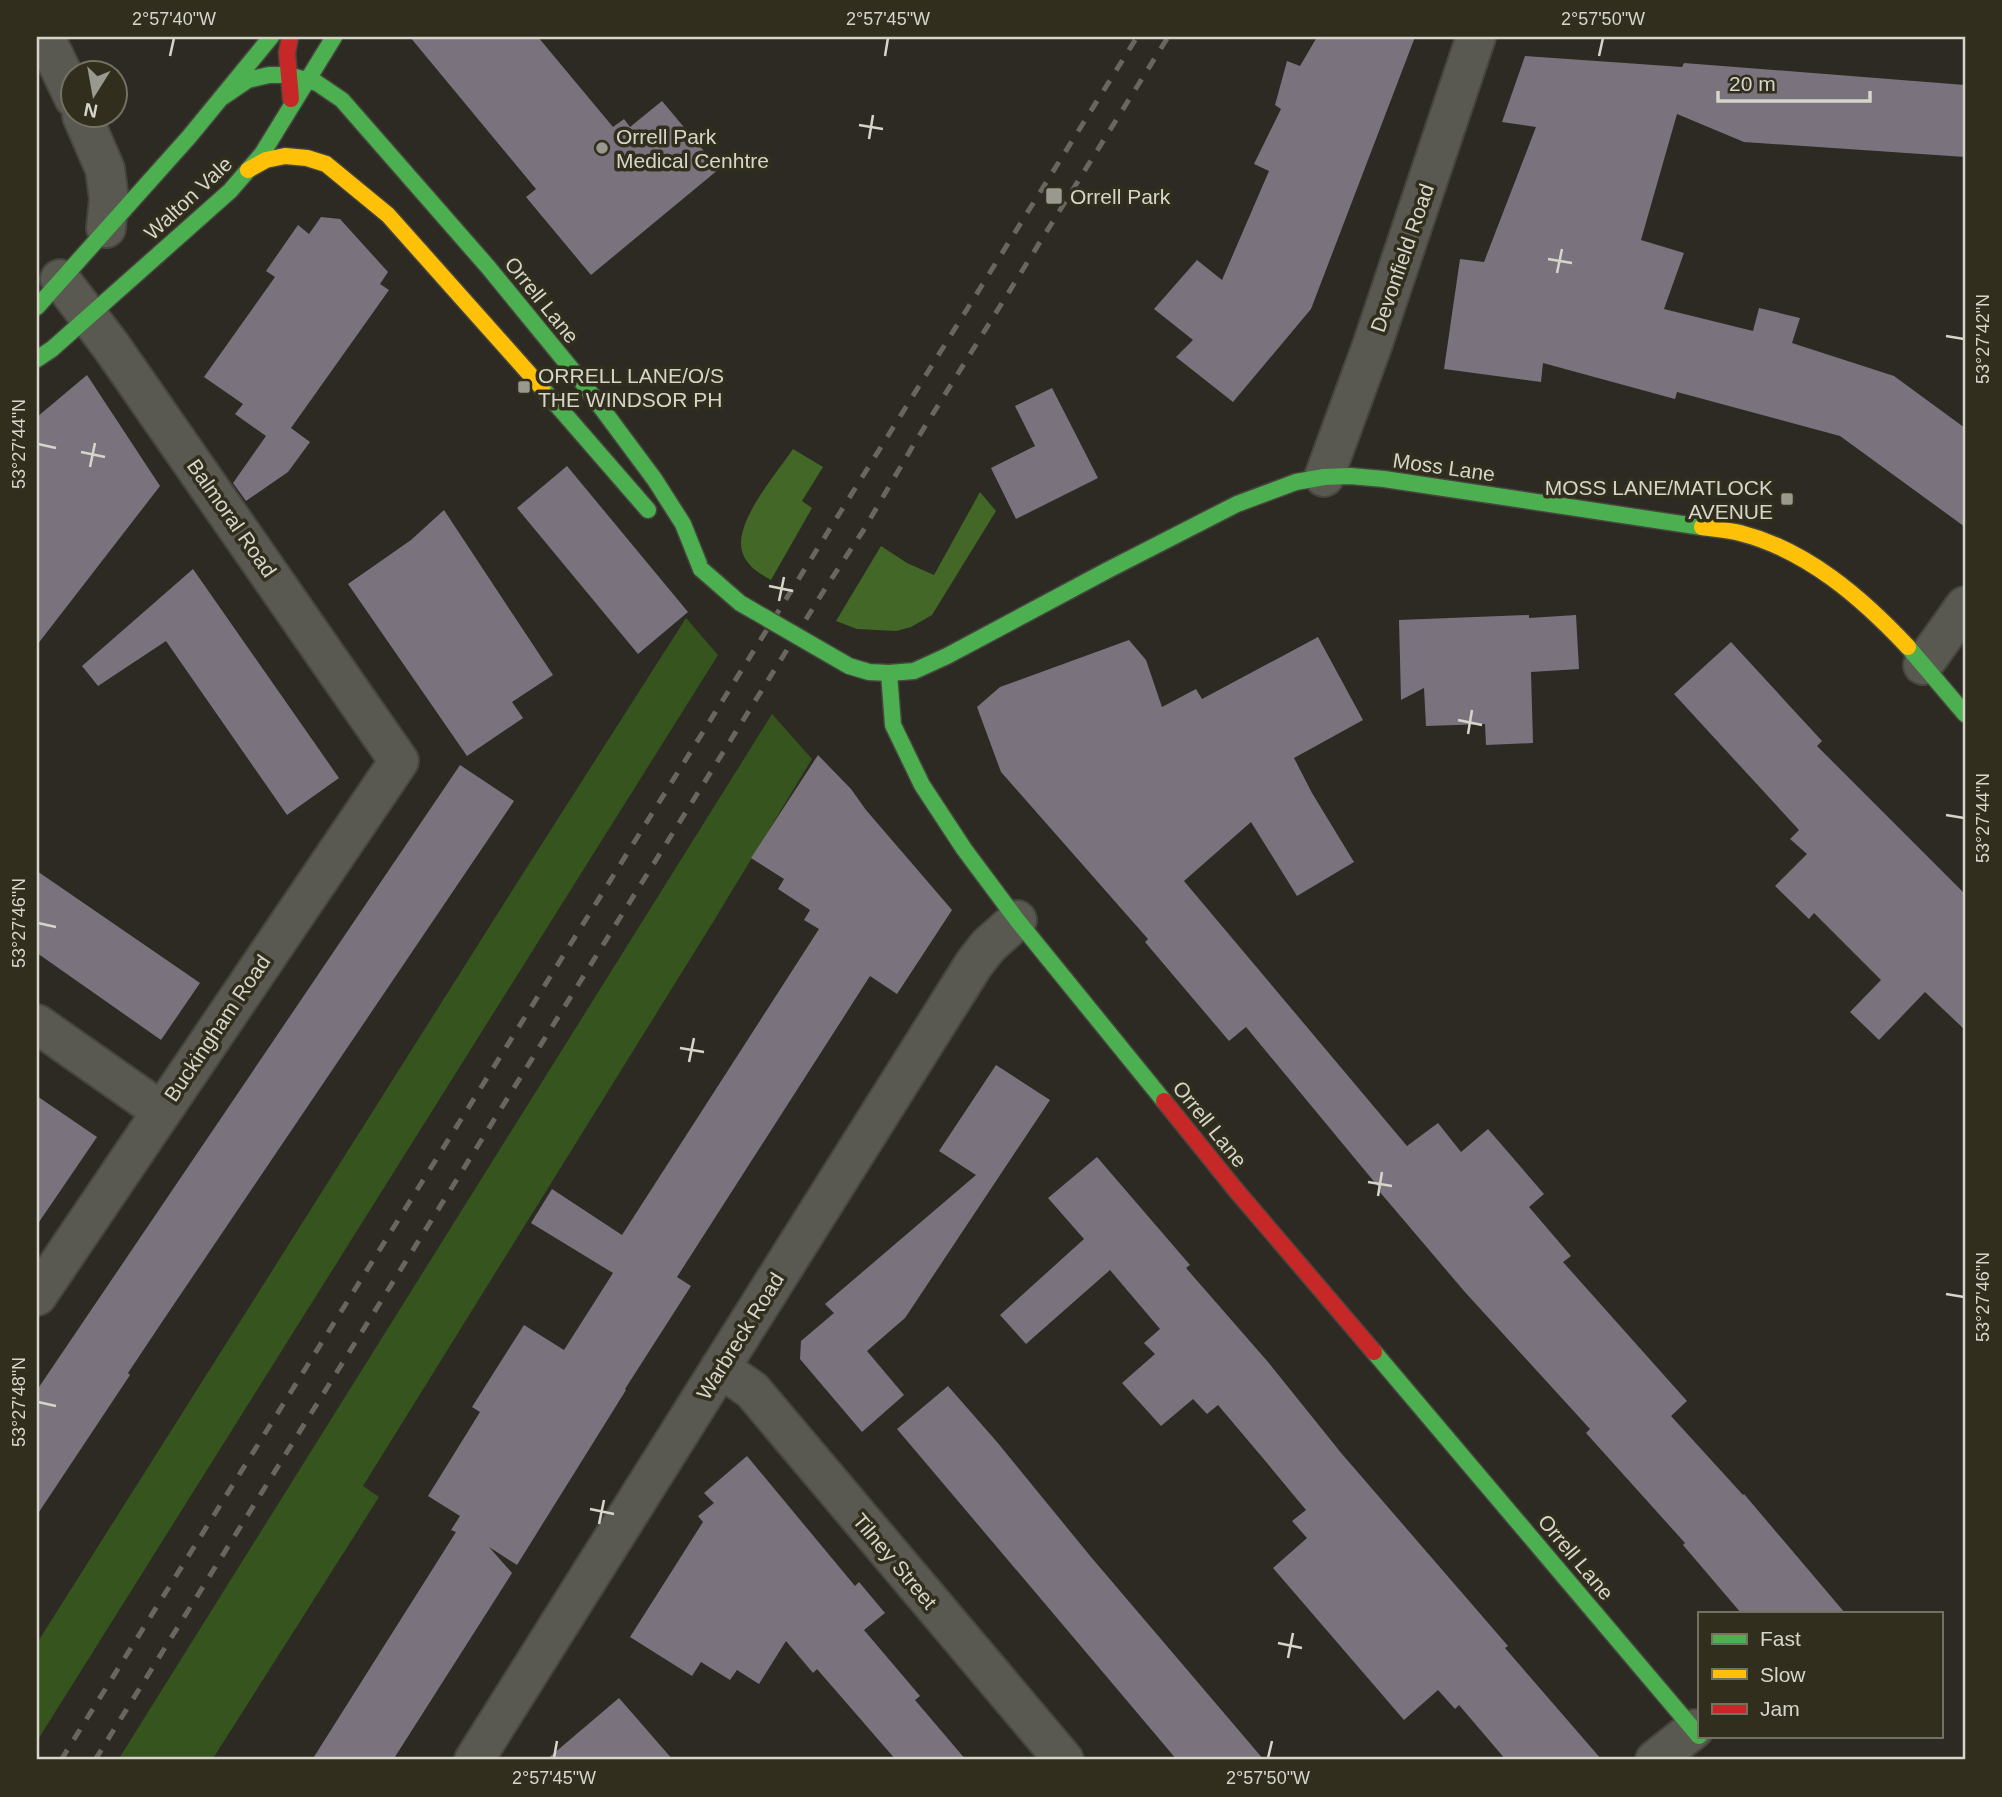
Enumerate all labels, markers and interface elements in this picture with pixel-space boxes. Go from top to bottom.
text: 2°57'40"W [132,9,216,29]
text: 2°57'45"W [846,9,930,29]
text: 2°57'50"W [1561,9,1645,29]
north arrow [60,60,130,130]
scale bar [1718,60,1871,104]
text: 20 m [1729,72,1776,95]
text: N [82,99,100,122]
place label: Orrell Park Medical Cenhtre [616,125,769,172]
marker: Orrell Park Medical Cenhtre [594,140,610,156]
street label: Walton Vale [140,152,236,244]
street label: Devonfield Road [1366,181,1438,335]
place label: Orrell Park [1070,185,1171,208]
marker: Orrell Park [1044,186,1064,206]
street label: Orrell Lane [500,252,584,348]
text: 53°27'42"N [1973,294,1993,384]
place label: ORRELL LANE/O/S THE WINDSOR PH [538,364,724,411]
marker: ORRELL LANE/O/S THE WINDSOR PH [516,379,532,395]
text: 53°27'44"N [9,399,29,489]
street label: Moss Lane [1392,448,1496,486]
street label: Balmoral Road [183,455,281,581]
place label: MOSS LANE/MATLOCK AVENUE [1545,476,1773,523]
marker: MOSS LANE/MATLOCK AVENUE [1779,491,1795,507]
text: 53°27'44"N [1973,773,1993,863]
text: 53°27'46"N [9,878,29,968]
street label: Buckingham Road [159,950,275,1106]
street label: Orrell Lane [1168,1076,1252,1172]
text: 53°27'46"N [1973,1252,1993,1342]
street label: Warbreck Road [692,1268,788,1404]
text: 53°27'48"N [9,1357,29,1447]
street label: Tilney Street [849,1509,942,1613]
street label: Orrell Lane [1534,1510,1618,1604]
legend [1698,1612,1942,1738]
text: Fast [1760,1627,1801,1650]
text: Slow [1760,1663,1806,1686]
text: Jam [1760,1697,1800,1720]
text: 2°57'45"W [512,1768,596,1788]
text: 2°57'50"W [1226,1768,1310,1788]

